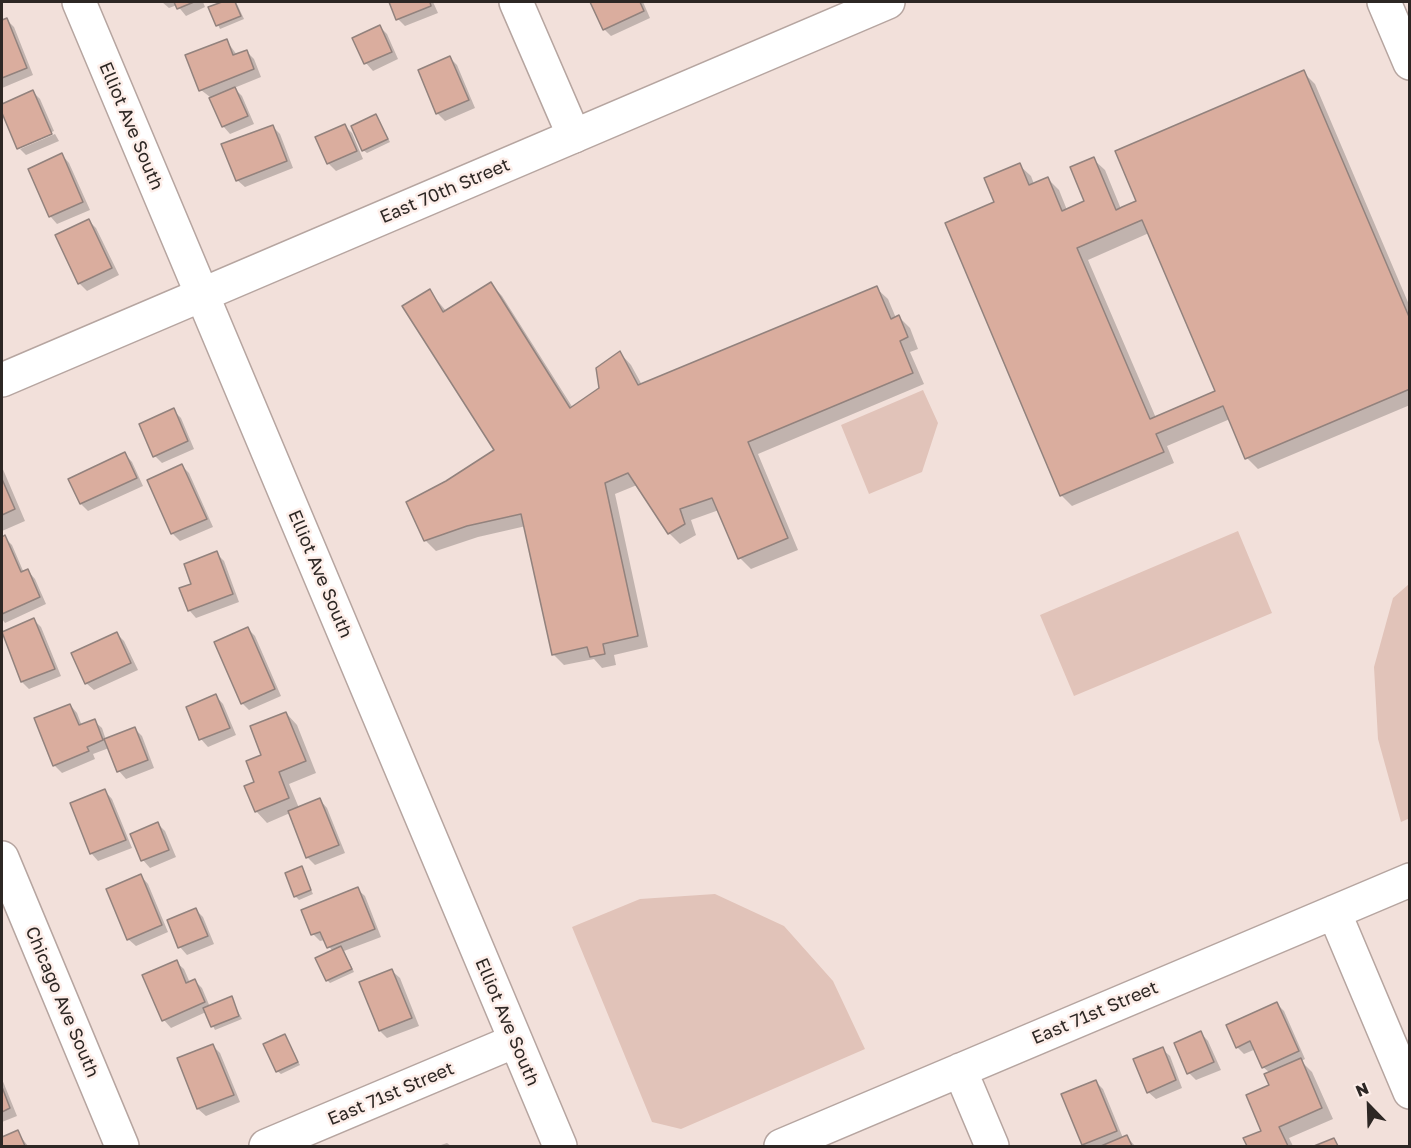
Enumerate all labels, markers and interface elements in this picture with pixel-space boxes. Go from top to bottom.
street label: Elliot Ave South [94,59,168,193]
street label: East 70th Street [377,154,513,228]
street label: Elliot Ave South [283,507,357,641]
street label: Chicago Ave South [20,923,104,1081]
street label: Elliot Ave South [470,955,544,1089]
street label: East 71st Street [1029,977,1161,1049]
street label: East 71st Street [325,1058,457,1130]
north arrow [1339,1076,1399,1136]
text: N [1352,1078,1371,1101]

